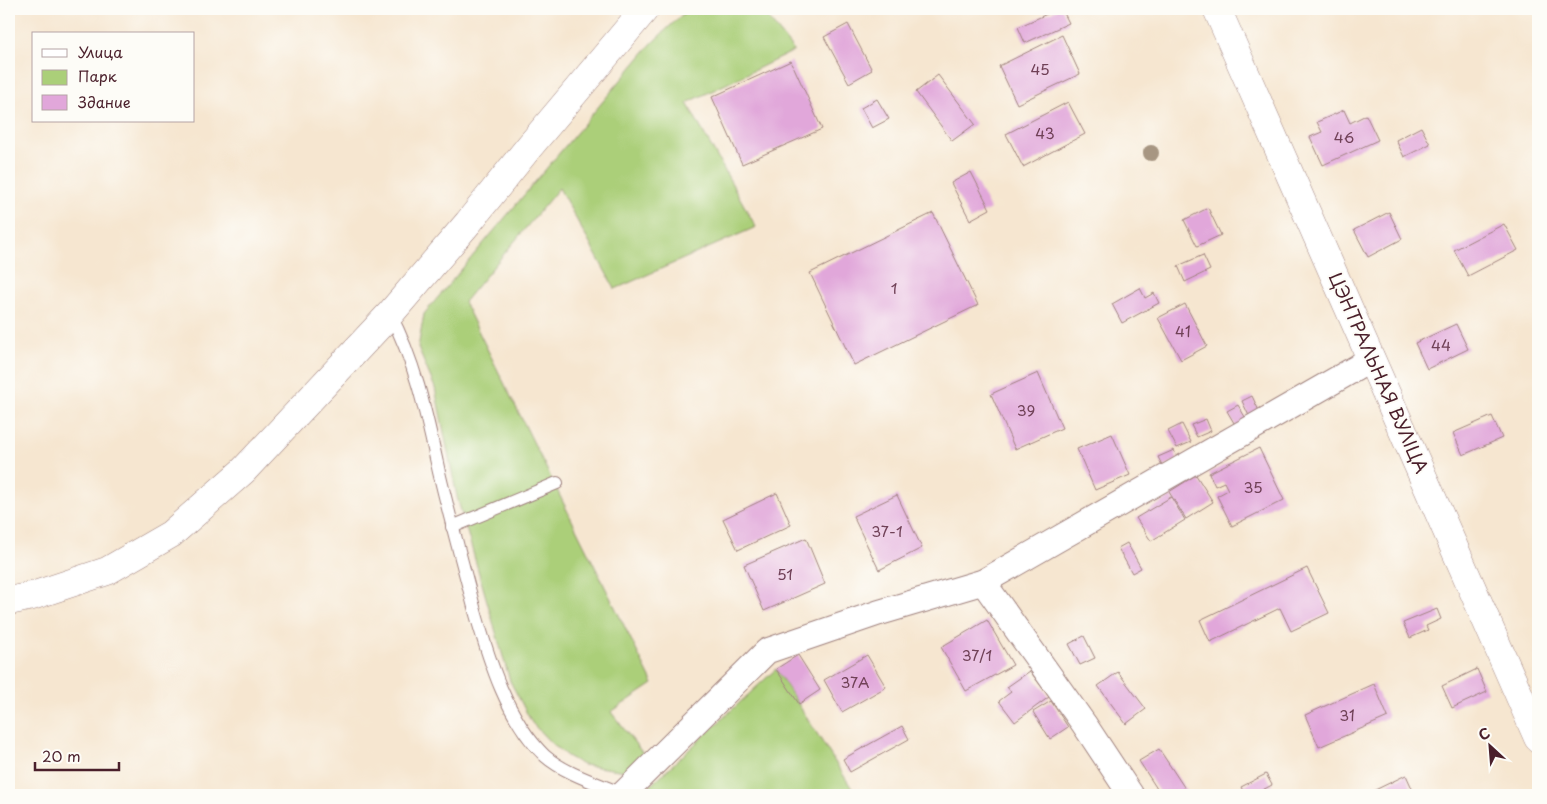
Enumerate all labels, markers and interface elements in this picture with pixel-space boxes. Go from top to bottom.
legend [32,32,195,122]
text: Улица [78,40,123,63]
house number: 45 [1030,57,1050,80]
text: Парк [78,64,117,87]
text: Здание [78,90,131,113]
house number: 43 [1035,121,1055,144]
house number: 46 [1334,125,1354,148]
street label: ЦЭНТРАЛЬНАЯ ВУЛІЦА [1323,268,1436,477]
house number: 1 [891,276,897,299]
house number: 41 [1175,319,1191,342]
house number: 44 [1431,333,1451,356]
house number: 39 [1017,398,1035,421]
house number: 35 [1243,475,1263,498]
house number: 37-1 [871,519,903,542]
house number: 51 [777,562,793,585]
house number: 37/1 [962,643,992,666]
house number: 37А [840,670,870,693]
house number: 31 [1339,703,1355,726]
north arrow [1464,722,1514,772]
text: С [1475,722,1493,746]
scale bar [35,739,119,771]
text: 20 m [42,744,81,767]

